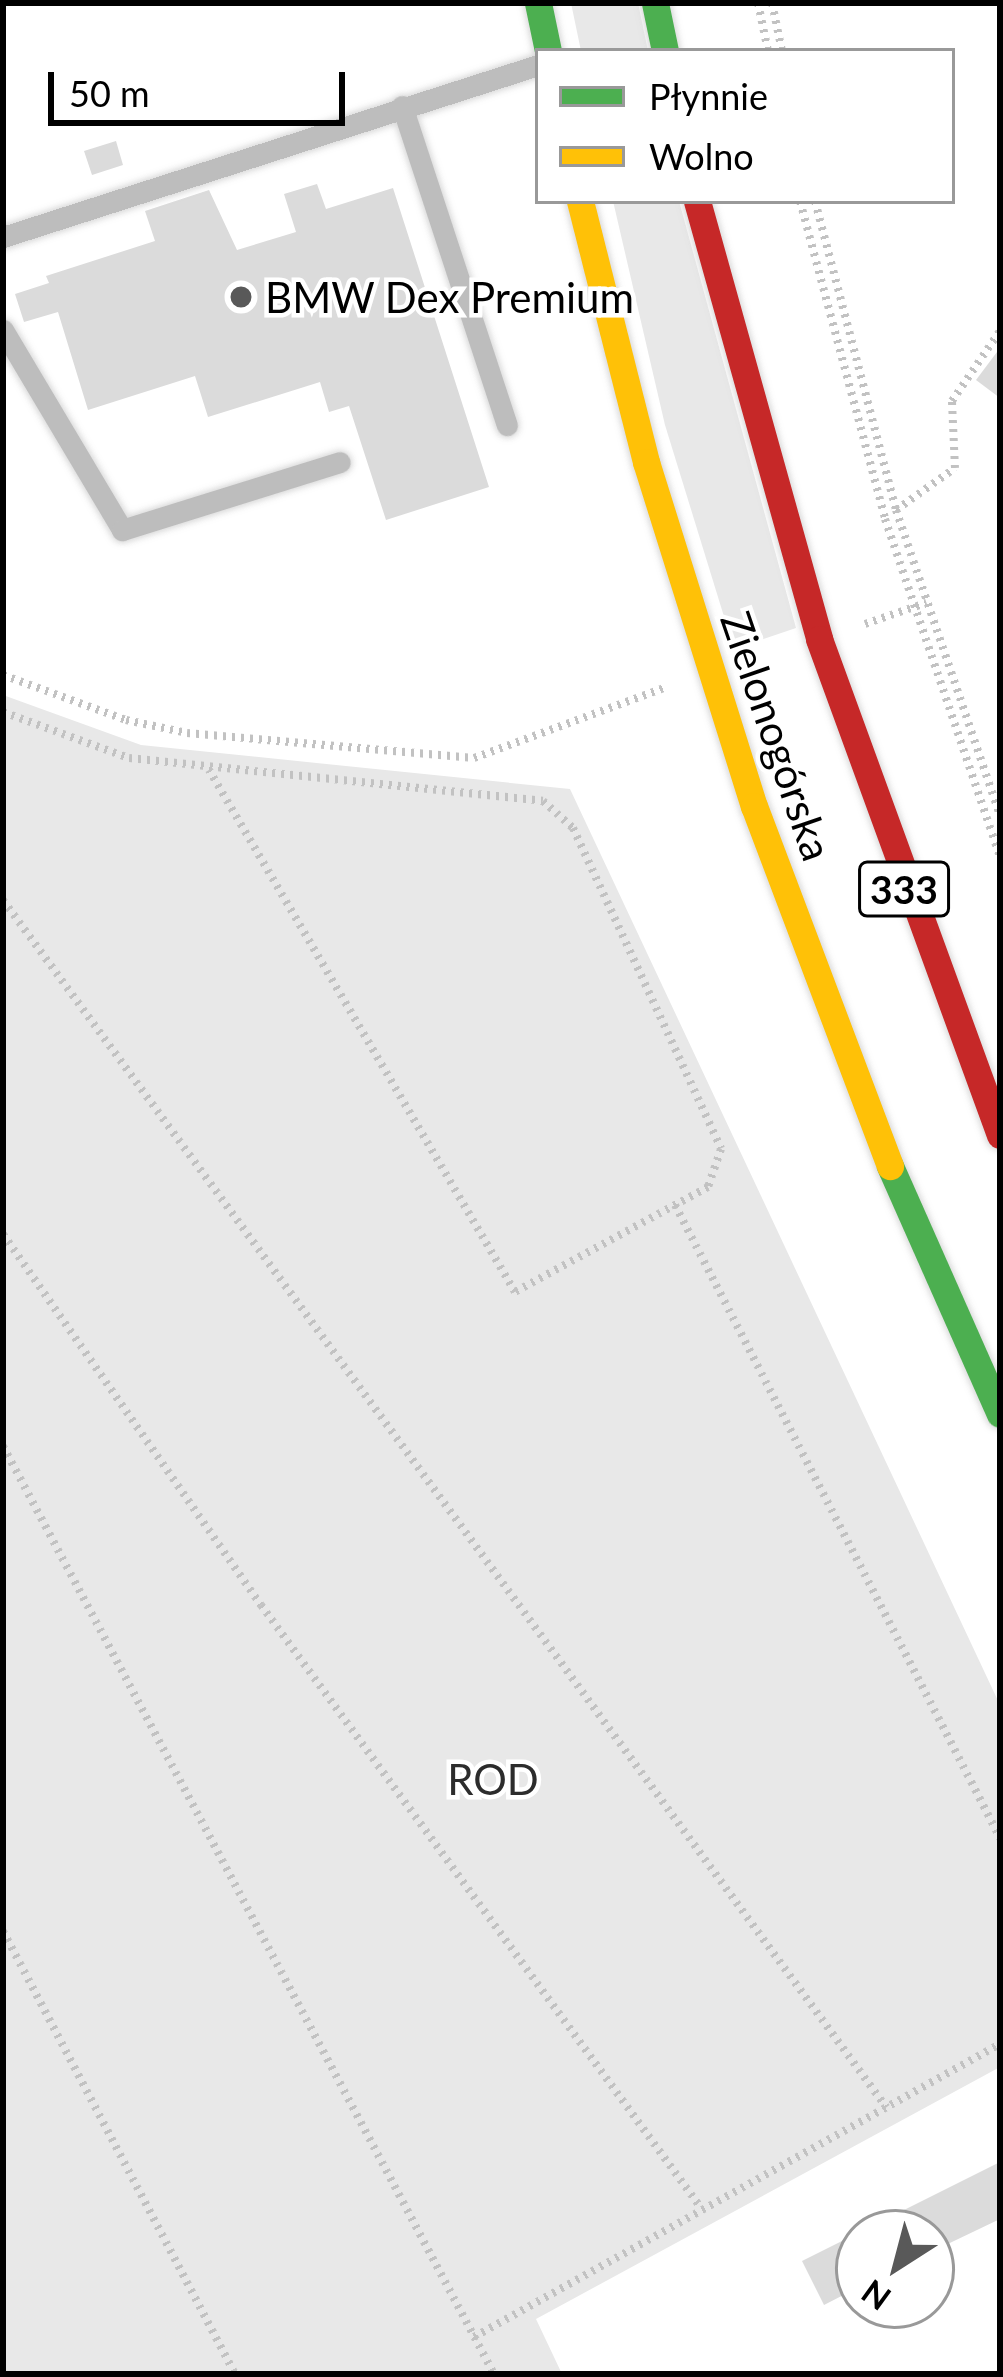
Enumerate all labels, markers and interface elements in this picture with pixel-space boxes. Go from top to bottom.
scale bar [54,48,351,122]
legend [535,48,955,204]
text: 50 m [69,71,150,115]
text: Płynnie [649,74,768,118]
text: Wolno [649,134,754,178]
place label: BMW Dex Premium [265,272,635,322]
marker: BMW Dex Premium [228,284,254,310]
street label: Zielonogórska [711,605,843,867]
road number: 333 [856,856,952,922]
park label: ROD [447,1754,539,1804]
north arrow [835,2209,955,2329]
text: N [854,2272,898,2319]

